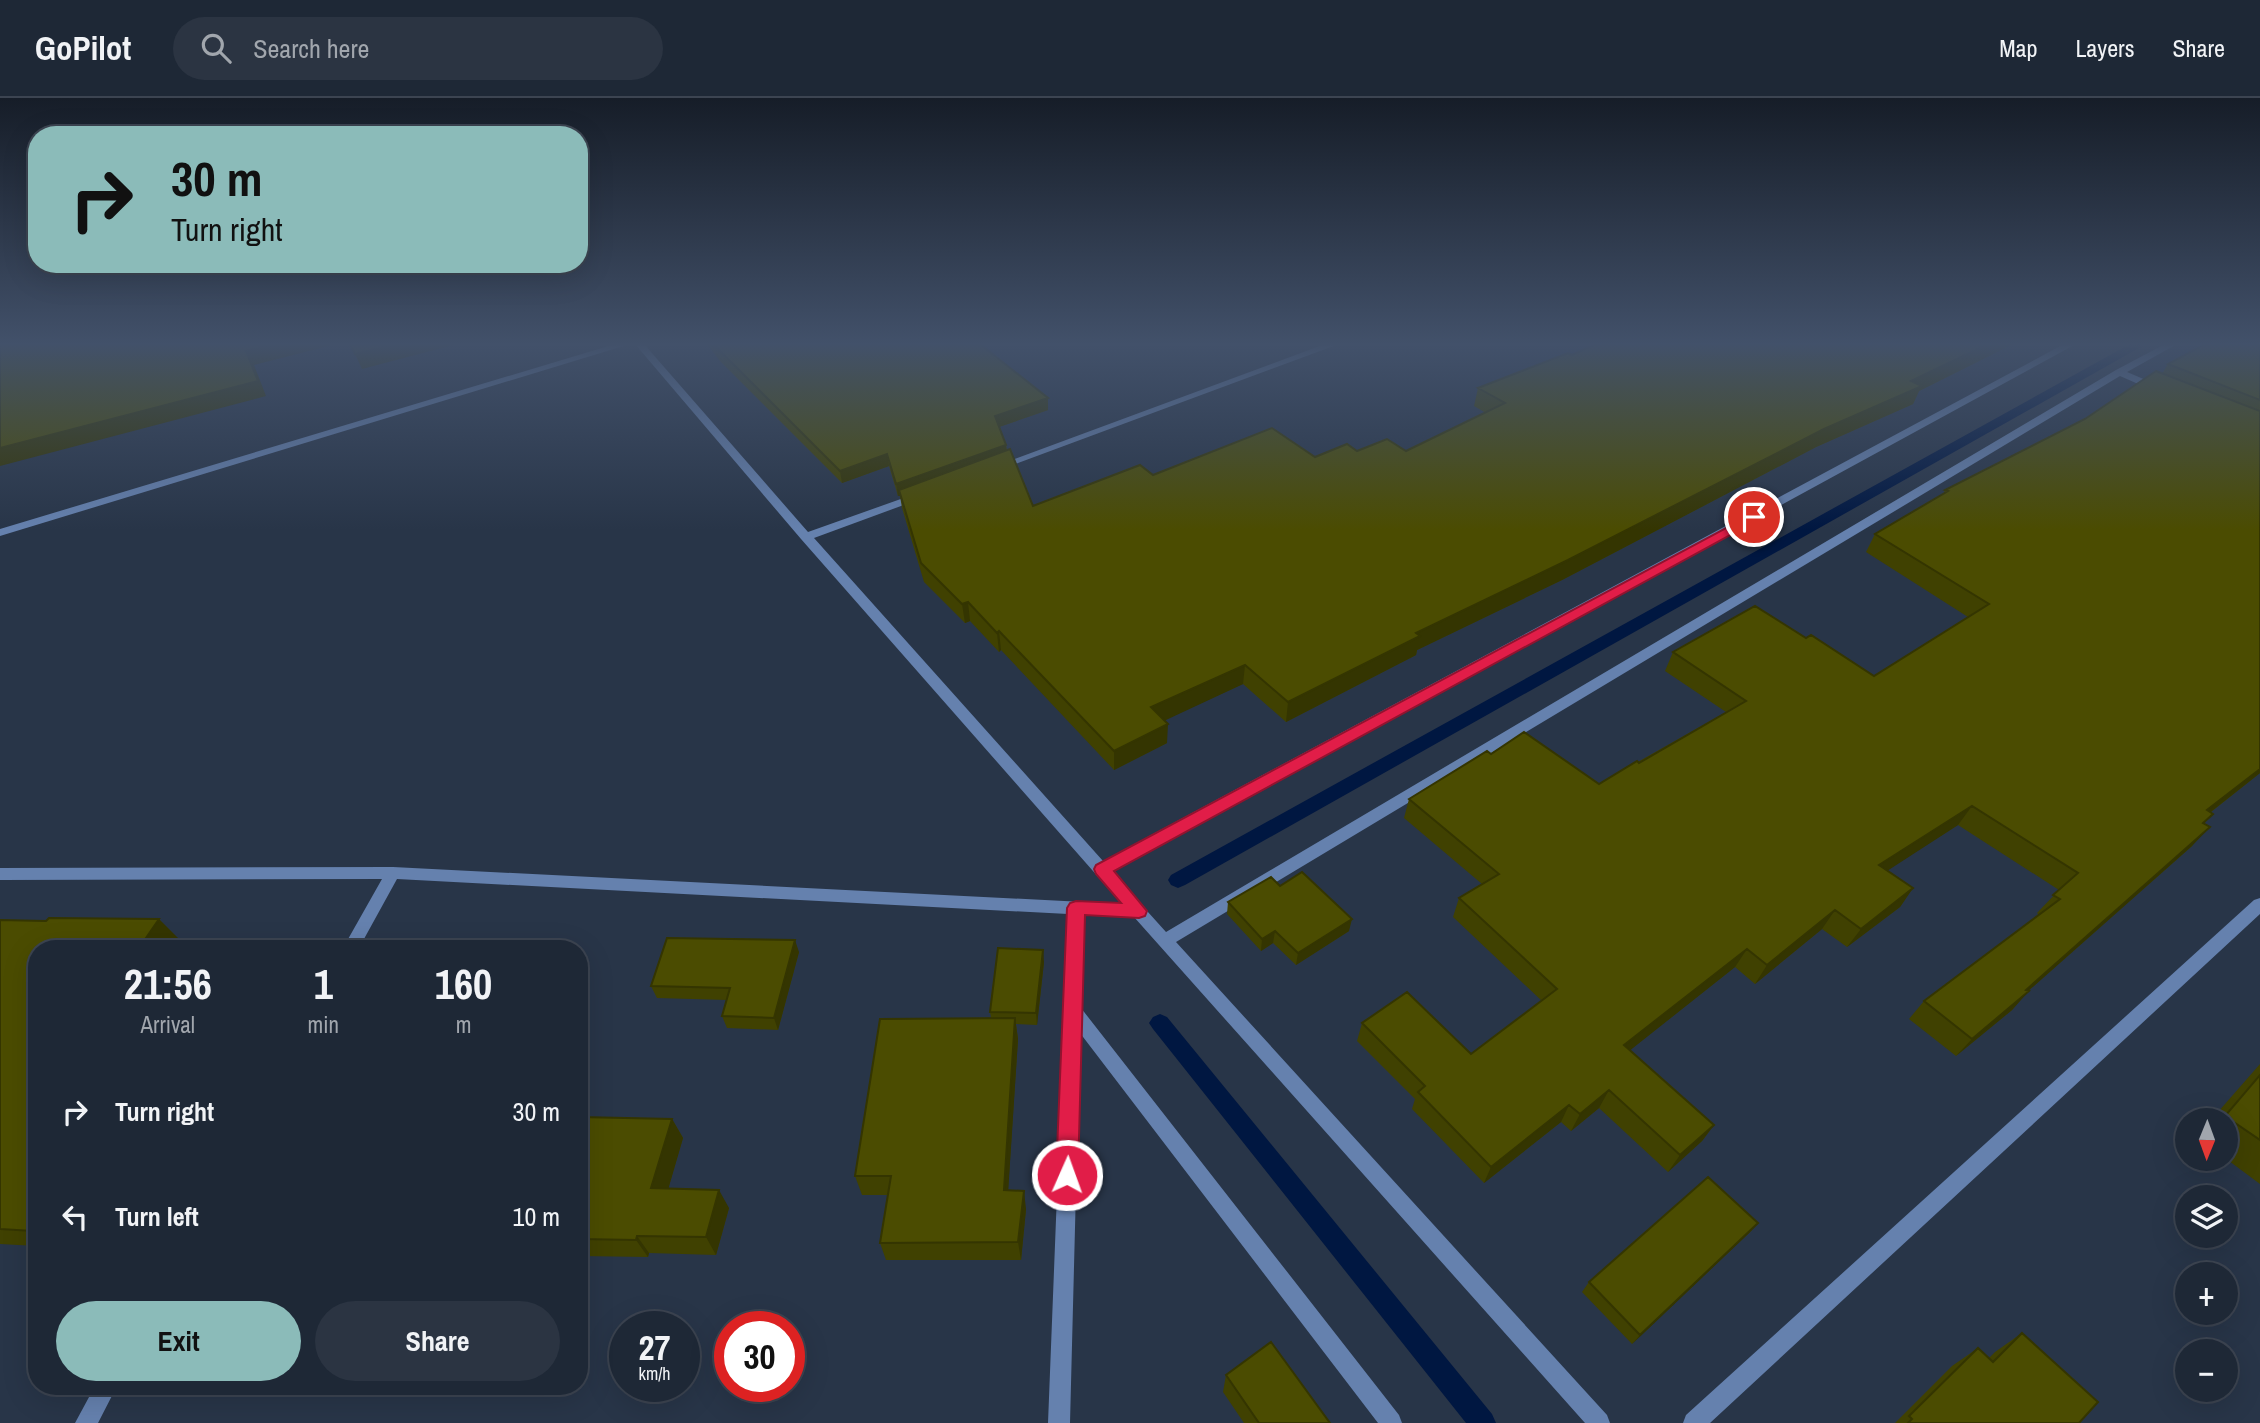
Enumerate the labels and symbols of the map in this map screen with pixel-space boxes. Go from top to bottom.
pin [1724,487,1784,547]
north arrow [2175,1108,2238,1171]
position arrow [1030,1138,1104,1212]
speed limit sign: 30 [714,1311,805,1402]

